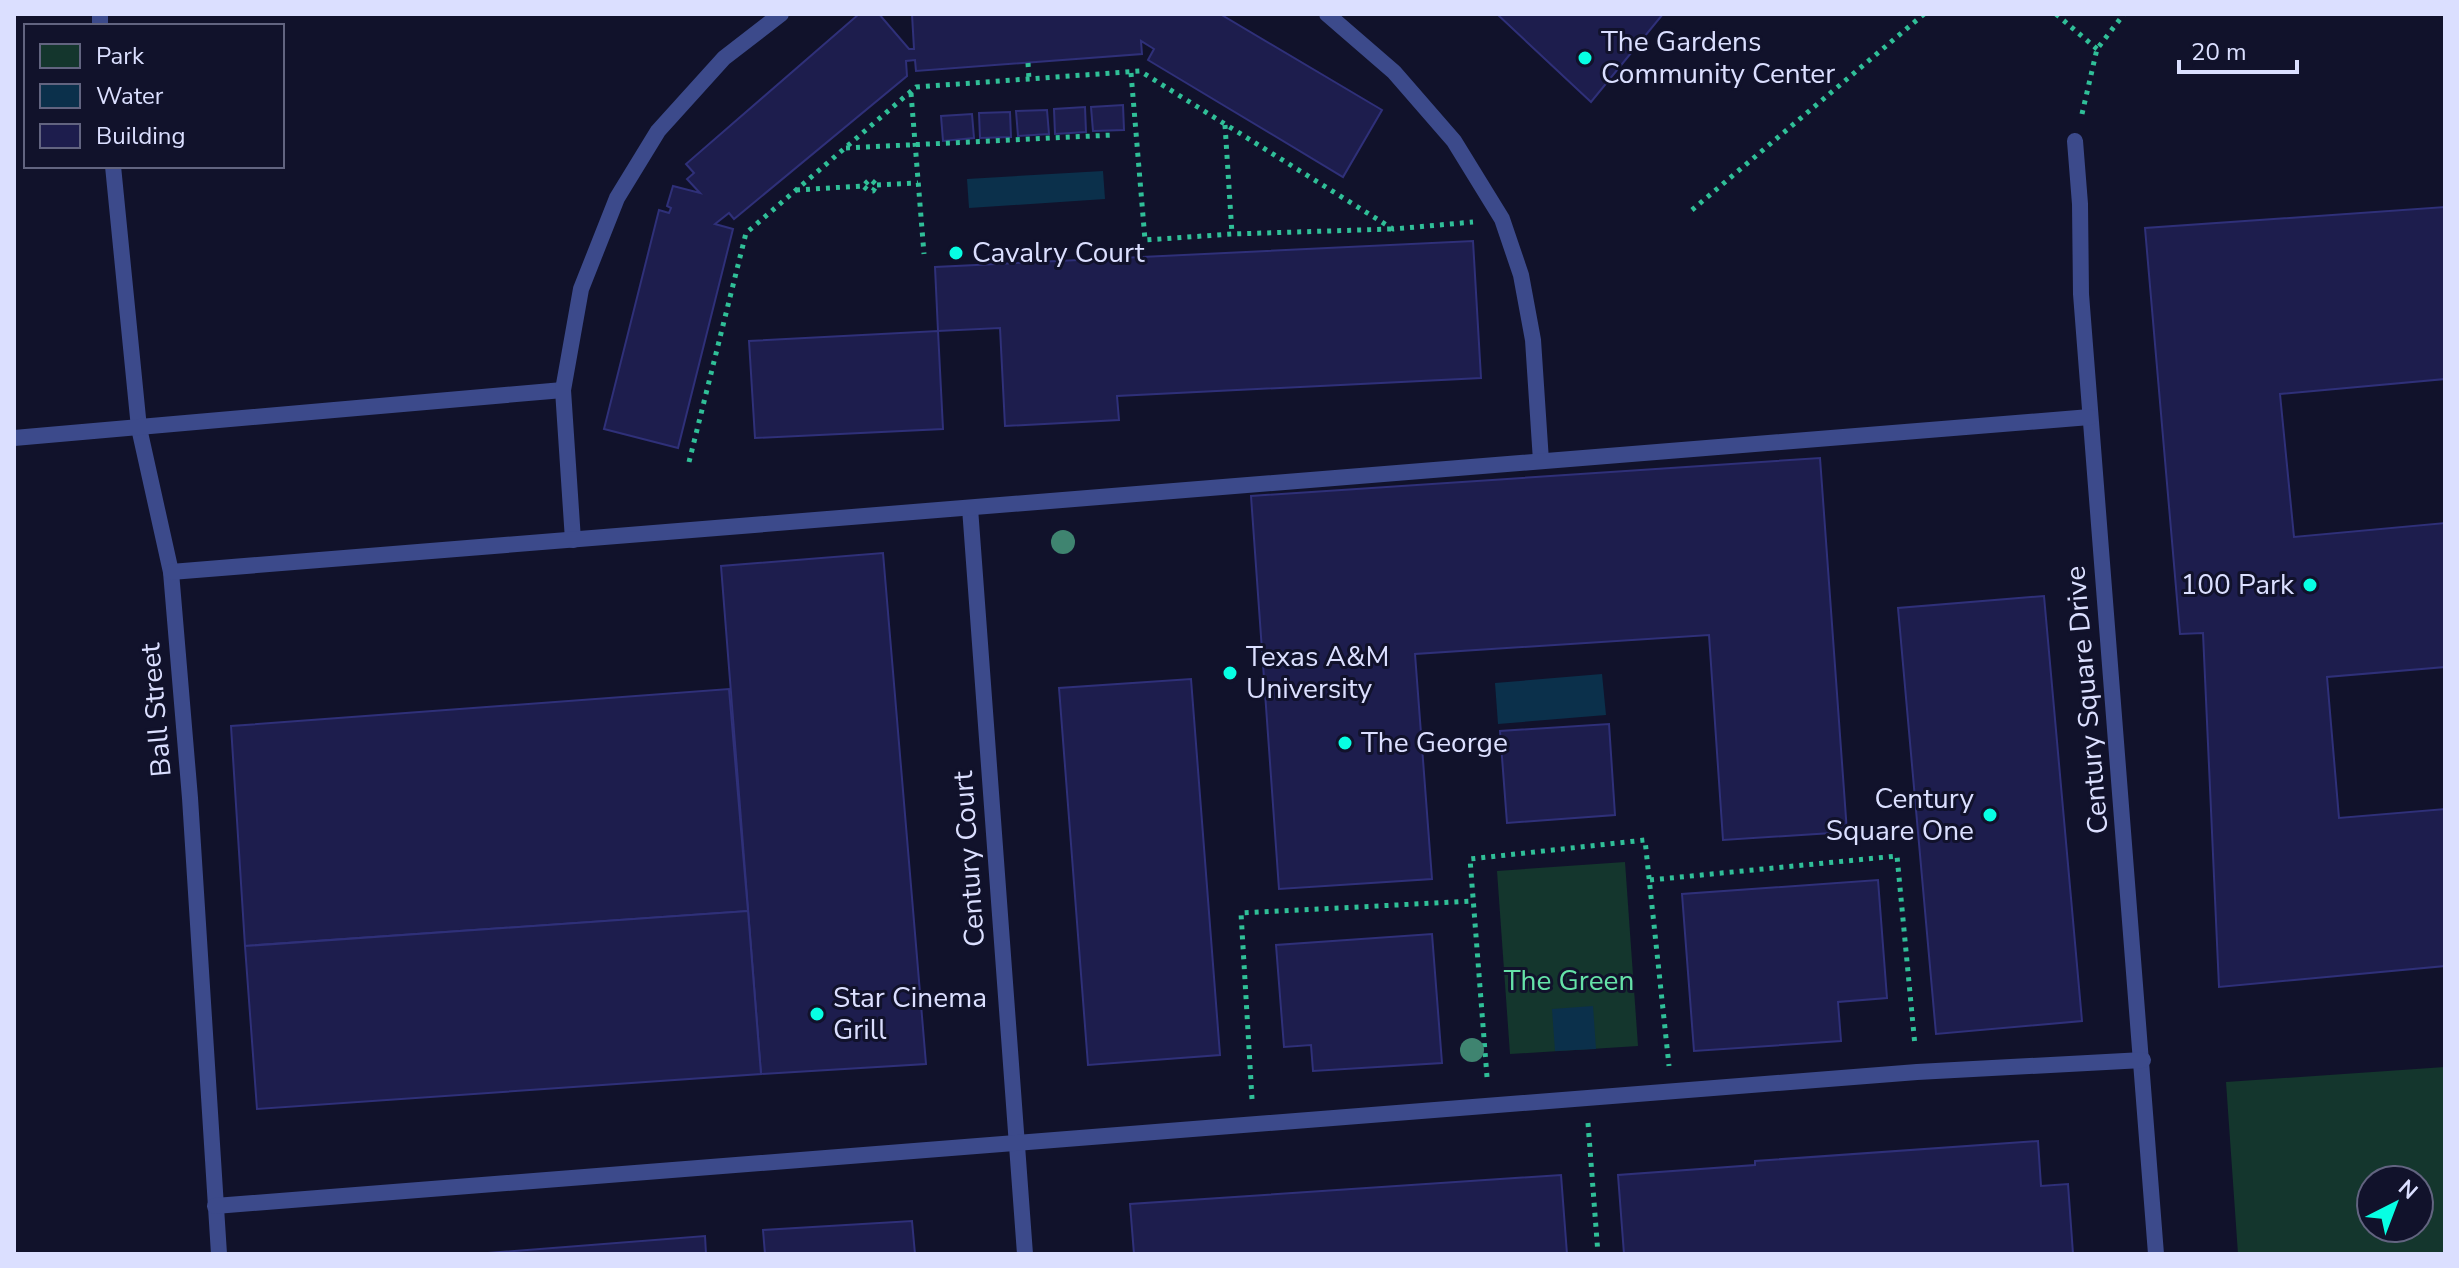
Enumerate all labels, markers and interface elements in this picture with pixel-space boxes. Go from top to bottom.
place label: The Gardens Community Center [1601,23,1835,93]
legend [24,24,284,168]
scale bar [2179,24,2297,74]
text: 20 m [2191,36,2247,68]
text: Park [96,40,145,72]
marker: The Gardens Community Center [1576,49,1594,67]
text: Water [96,80,164,112]
text: Building [96,120,186,152]
place label: Cavalry Court [972,234,1145,272]
marker: Cavalry Court [947,244,965,262]
street label: Century Square Drive [2056,564,2118,836]
place label: 100 Park [2180,566,2295,604]
marker: 100 Park [2301,576,2319,594]
place label: Texas A&M University [1246,638,1389,708]
street label: Ball Street [131,641,181,778]
marker: Texas A&M University [1221,664,1239,682]
place label: The George [1361,724,1508,762]
marker: The George [1336,734,1354,752]
street label: Century Court [944,770,994,948]
place label: Century Square One [1826,780,1975,850]
marker: Century Square One [1981,806,1999,824]
park label: The Green [1504,962,1634,1000]
place label: Star Cinema Grill [833,979,987,1049]
marker: Star Cinema Grill [808,1005,826,1023]
north arrow [2355,1164,2435,1244]
text: N [2392,1173,2424,1207]

